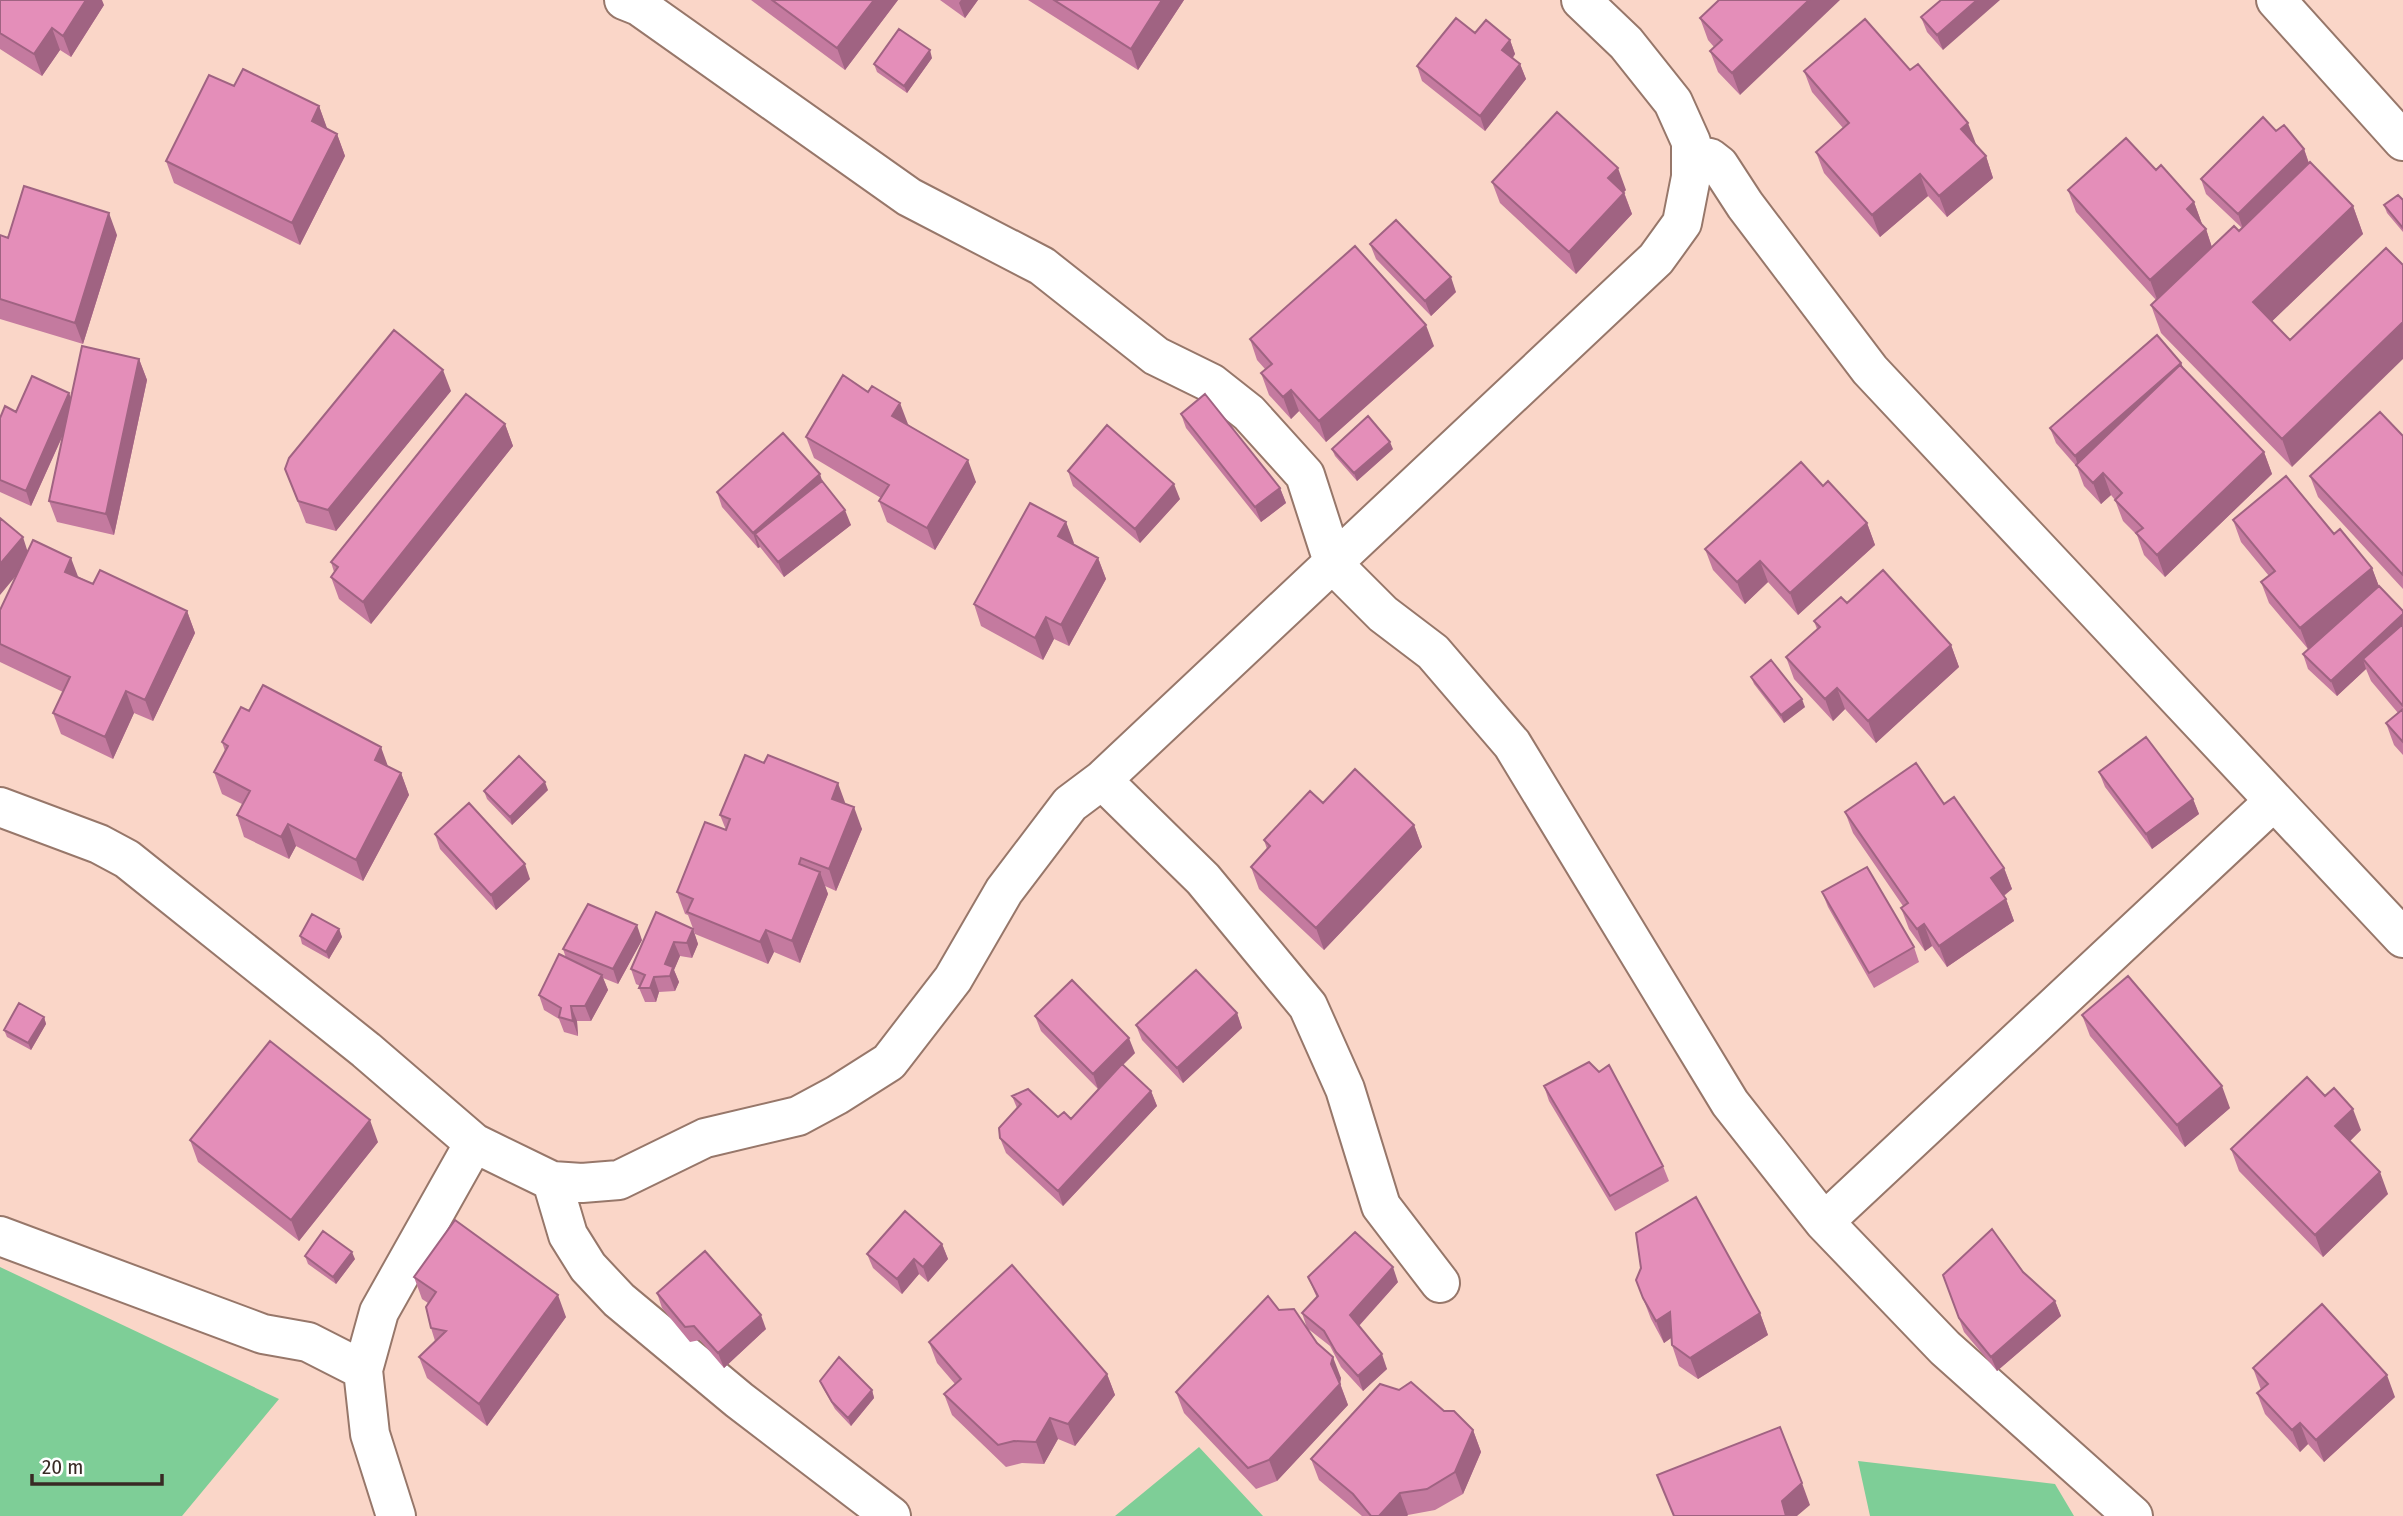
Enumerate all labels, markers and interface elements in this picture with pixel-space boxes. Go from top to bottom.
scale bar [32,1442,161,1486]
text: 20 m [42,1454,83,1480]

